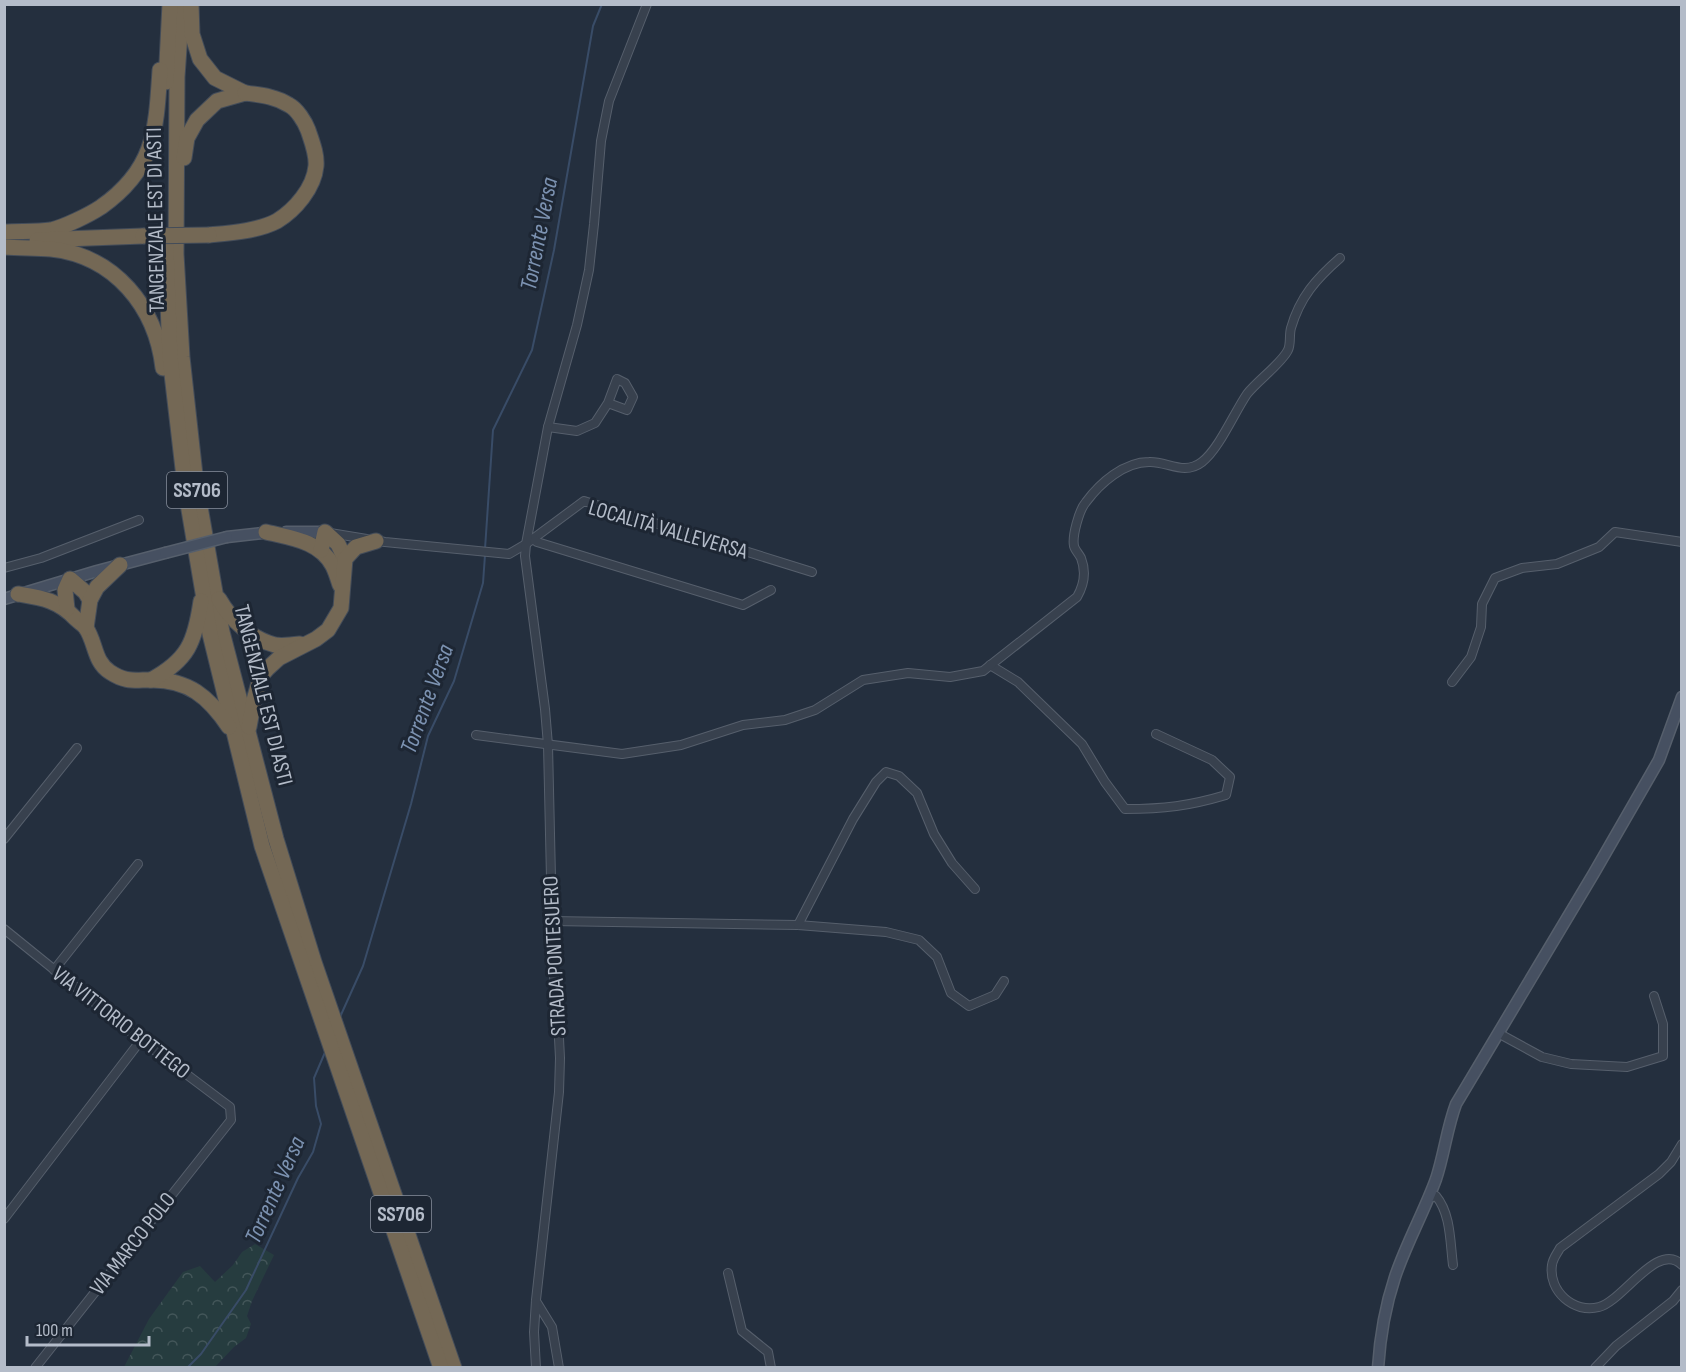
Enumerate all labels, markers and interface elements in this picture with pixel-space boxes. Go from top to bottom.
street label: TANGENZIALE EST DI ASTI [141,127,171,313]
water label: Torrente Versa [514,175,564,293]
road number: SS706 [167,472,227,508]
street label: LOCALITÀ VALLEVERSA [585,494,751,566]
street label: TANGENZIALE EST DI ASTI [227,602,299,788]
water label: Torrente Versa [394,640,460,758]
street label: STRADA PONTESUERO [537,875,573,1037]
street label: VIA VITTORIO BOTTEGO [47,961,195,1085]
water label: Torrente Versa [238,1132,312,1248]
street label: VIA MARCO POLO [84,1187,182,1301]
road number: SS706 [371,1196,431,1232]
scale bar [27,1309,148,1347]
text: 100 m [36,1320,73,1341]

